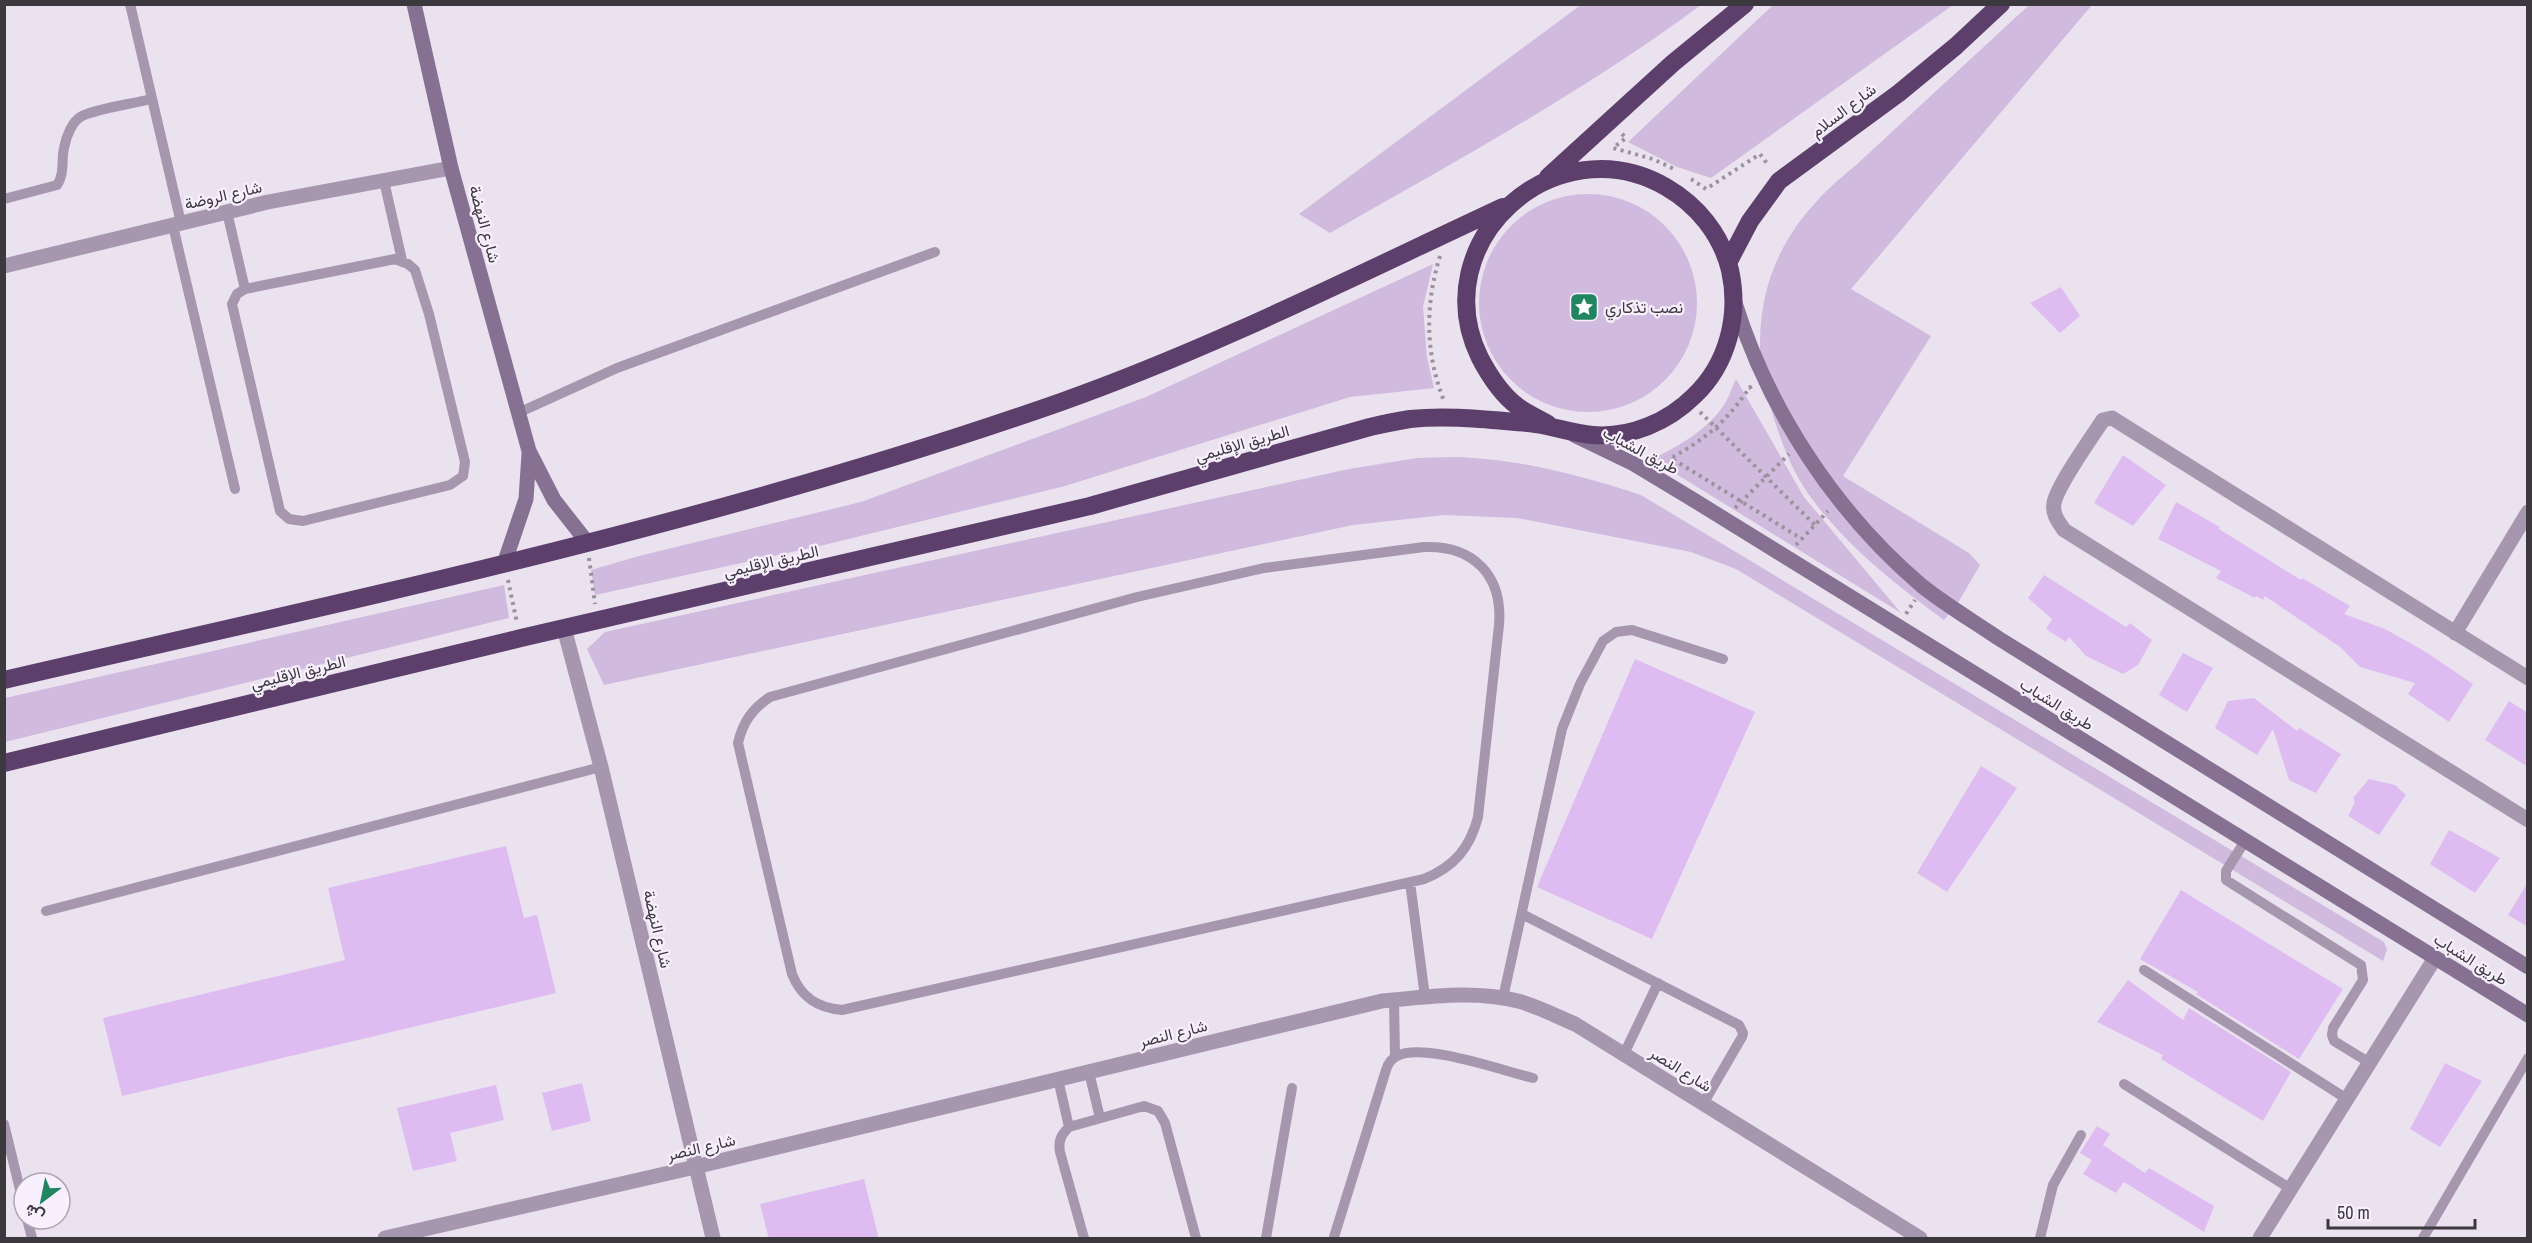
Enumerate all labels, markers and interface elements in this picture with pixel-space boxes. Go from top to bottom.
street label: شارع السلام [1806,78,1881,143]
street label: شارع الروضة [182,175,264,216]
street label: شارع النهضة [463,183,506,266]
place icon: نصب تذكاري [1568,291,1600,323]
place label: نصب تذكاري [1605,296,1683,321]
street label: الطريق الإقليمي [1192,419,1293,470]
street label: طريق الشباب [1599,421,1683,479]
street label: الطريق الإقليمي [721,539,821,586]
street label: الطريق الإقليمي [248,650,348,697]
street label: طريق الشباب [2016,673,2098,735]
street label: شارع النهضة [637,888,678,970]
street label: طريق الشباب [2430,928,2512,990]
street label: شارع النصر [1136,1014,1210,1053]
street label: شارع النصر [1644,1041,1716,1098]
street label: شارع النصر [664,1128,738,1167]
north arrow [12,1171,72,1231]
scale bar [2328,1192,2475,1230]
text: ش [20,1199,48,1228]
text: 50 m [2337,1200,2370,1225]

